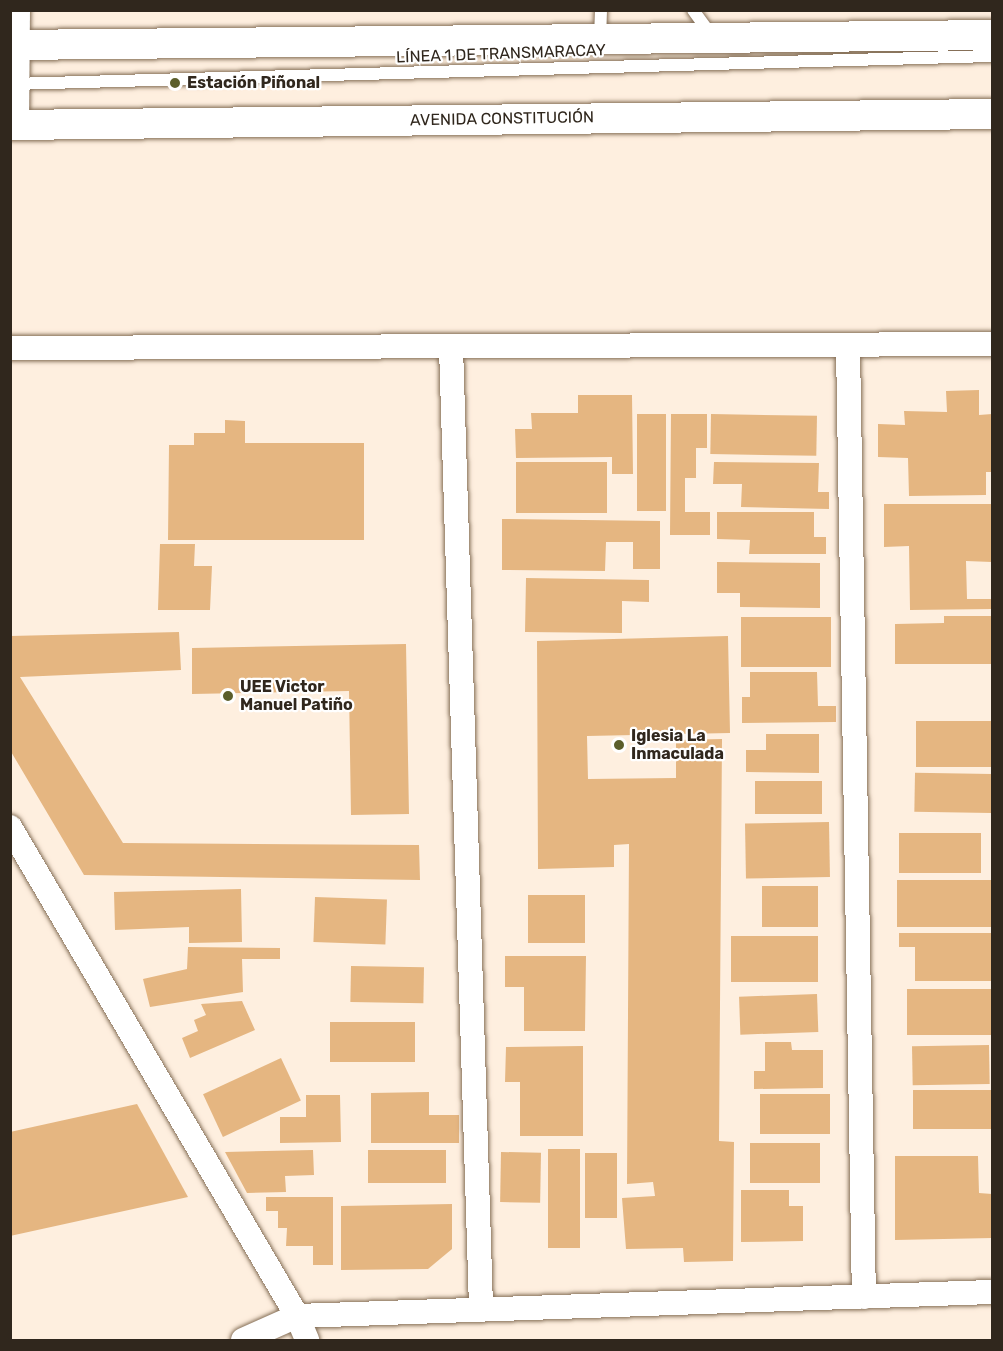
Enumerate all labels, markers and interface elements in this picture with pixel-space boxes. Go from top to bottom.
street label: LÍNEA 1 DE TRANSMARACAY [395,41,607,67]
place label: Estación Piñonal [187,73,320,93]
marker: Estación Piñonal [168,76,182,90]
street label: AVENIDA CONSTITUCIÓN [410,108,594,130]
place label: UEE Victor Manuel Patiño [240,677,353,715]
marker: UEE Victor Manuel Patiño [221,689,235,703]
place label: Iglesia La Inmaculada [631,726,724,764]
marker: Iglesia La Inmaculada [612,738,626,752]

